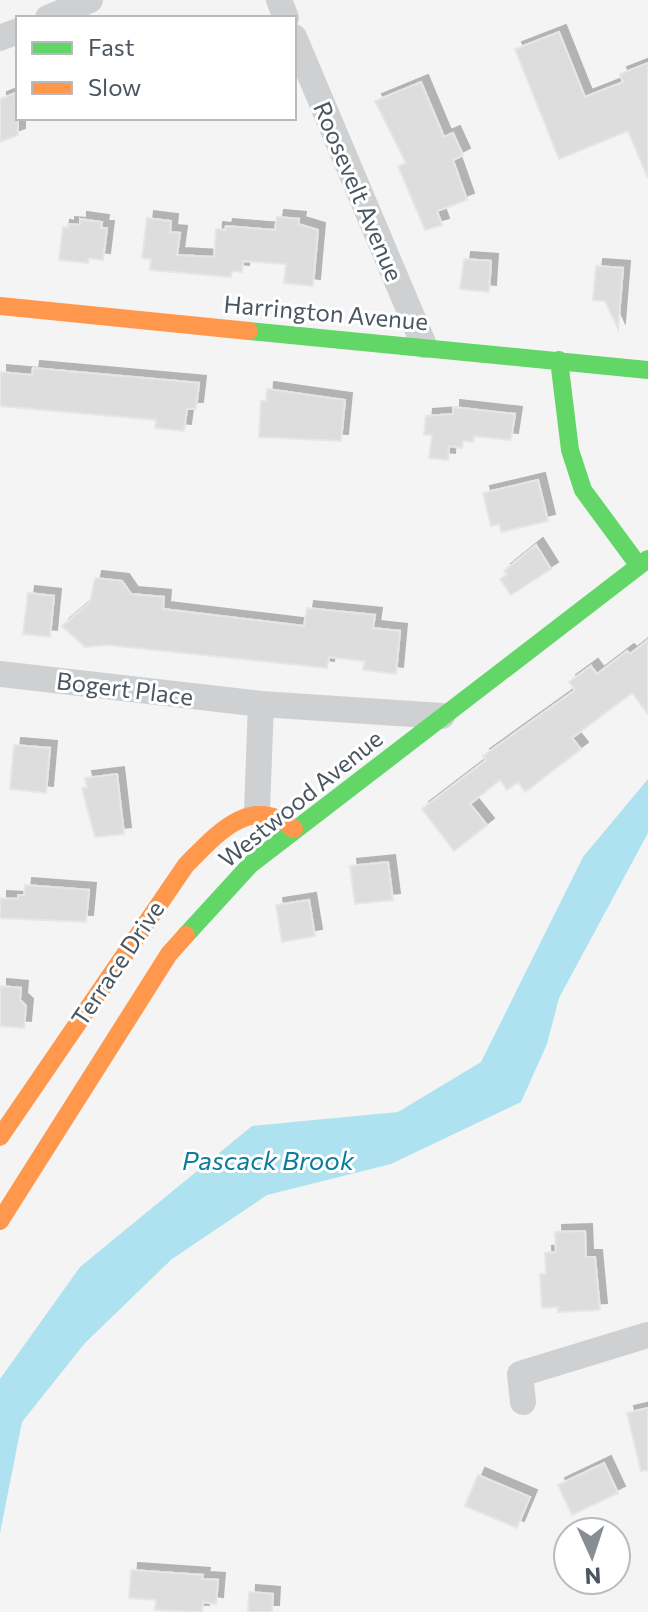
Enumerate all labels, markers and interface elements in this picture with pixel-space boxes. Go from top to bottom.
legend [16,16,296,120]
text: Fast [88,32,135,61]
text: Slow [88,72,141,101]
street label: Roosevelt Avenue [308,97,410,285]
street label: Harrington Avenue [223,289,429,335]
street label: Bogert Place [55,665,195,711]
street label: Westwood Avenue [212,723,388,873]
street label: Terrace Drive [64,895,170,1031]
water label: Pascack Brook [182,1144,355,1175]
north arrow [552,1516,632,1596]
text: N [584,1563,602,1590]

